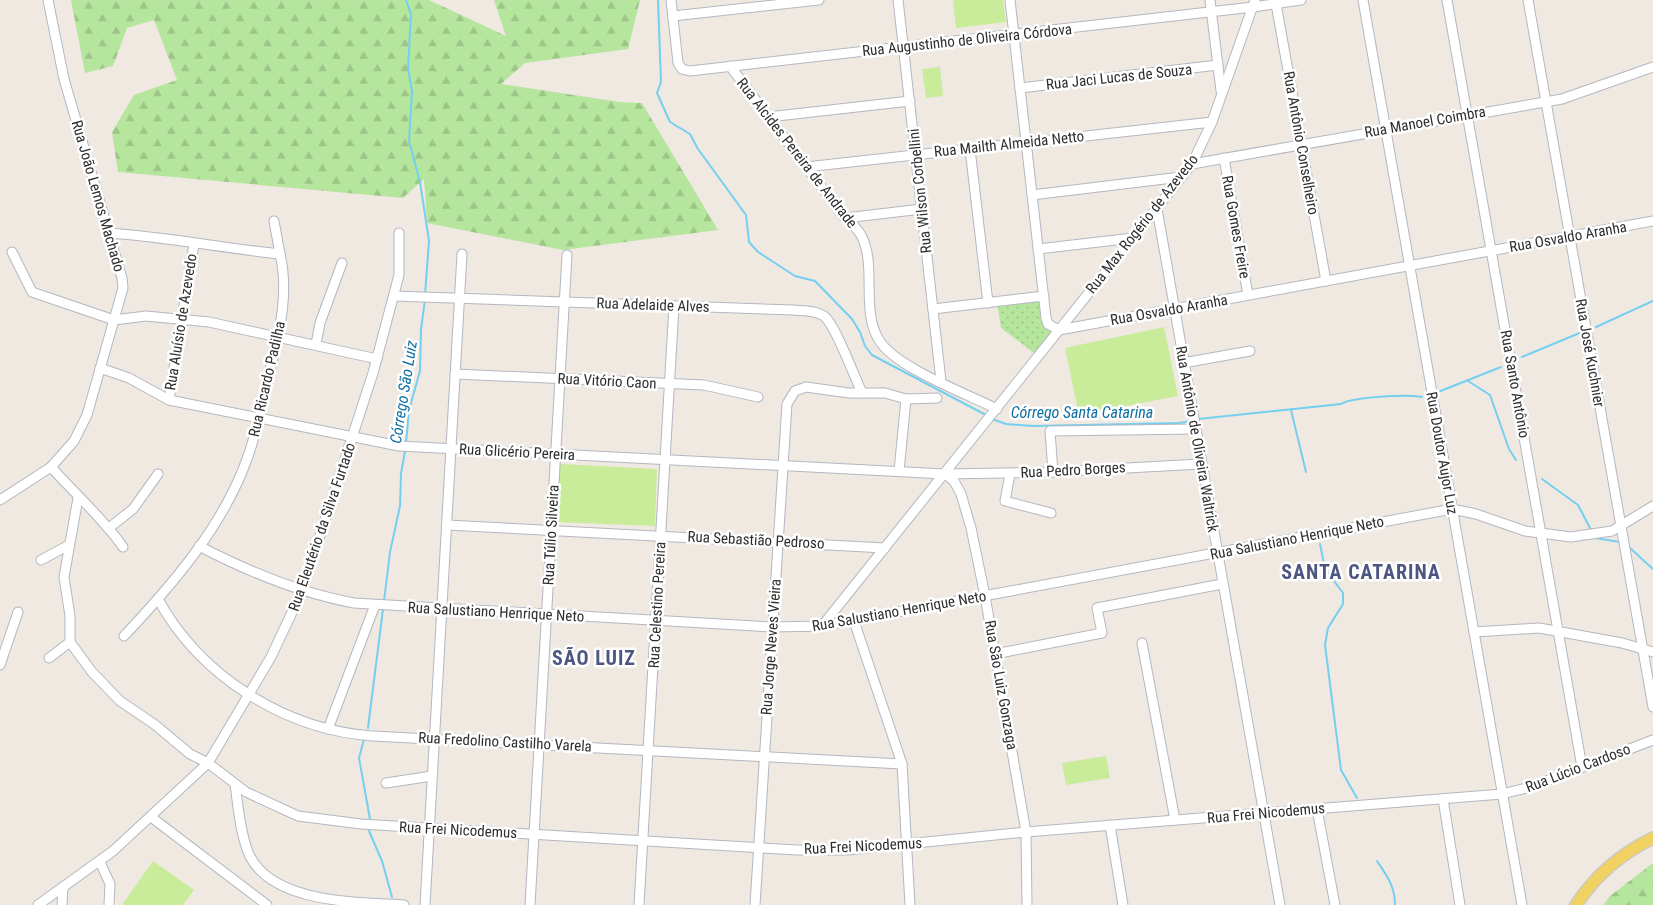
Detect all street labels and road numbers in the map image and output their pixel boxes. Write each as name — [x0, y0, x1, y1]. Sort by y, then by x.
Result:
street label: Rua Augustinho de Oliveira Córdova — [861, 20, 1073, 60]
street label: Rua Jaci Lucas de Souza — [1045, 60, 1193, 94]
street label: Rua Antônio Conselheiro — [1279, 70, 1323, 216]
street label: Rua Alcides Pereira de Andrade — [733, 74, 861, 232]
street label: Rua Manoel Coimbra — [1363, 102, 1487, 142]
street label: Rua João Lemos Machado — [68, 118, 128, 274]
street label: Rua Mailth Almeida Netto — [933, 127, 1085, 161]
street label: Rua Wilson Corbellini — [905, 128, 935, 254]
street label: Rua Max Rogério de Azevedo — [1082, 151, 1202, 297]
street label: Rua Gomes Freire — [1218, 174, 1254, 280]
street label: Rua Osvaldo Aranha — [1508, 218, 1628, 256]
street label: Rua Aluísio de Azevedo — [161, 252, 201, 392]
street label: Rua Osvaldo Aranha — [1109, 291, 1229, 329]
street label: Rua Adelaide Alves — [596, 294, 710, 316]
street label: Rua José Kuchnier — [1572, 297, 1608, 409]
street label: Rua Ricardo Padilha — [245, 319, 289, 439]
street label: Rua Santo Antônio — [1497, 329, 1533, 439]
street label: Rua Antônio de Oliveira Waltrick — [1172, 345, 1222, 534]
street label: Rua Vitório Caon — [557, 369, 657, 393]
street label: Rua Doutor Aujor Luz — [1422, 390, 1462, 516]
street label: Rua Eleutério da Silva Furtado — [285, 440, 359, 614]
street label: Rua Glicério Pereira — [459, 440, 575, 464]
street label: Rua Pedro Borges — [1020, 458, 1126, 482]
street label: Rua Túlio Silveira — [539, 484, 563, 586]
street label: Rua Salustiano Henrique Neto — [1209, 512, 1385, 564]
street label: Rua Sebastião Pedroso — [687, 527, 825, 553]
street label: Rua Celestino Pereira — [645, 541, 669, 669]
street label: Rua Jorge Neves Vieira — [757, 578, 785, 716]
street label: Rua Salustiano Henrique Neto — [810, 587, 988, 635]
street label: Rua Salustiano Henrique Neto — [407, 598, 585, 626]
street label: Rua São Luiz Gonzaga — [981, 619, 1021, 751]
street label: Rua Fredolino Castilho Varela — [418, 728, 592, 756]
street label: Rua Lúcio Cardoso — [1523, 740, 1633, 796]
street label: Rua Frei Nicodemus — [1206, 799, 1326, 827]
street label: Rua Frei Nicodemus — [398, 818, 518, 842]
street label: Rua Frei Nicodemus — [803, 834, 923, 858]

